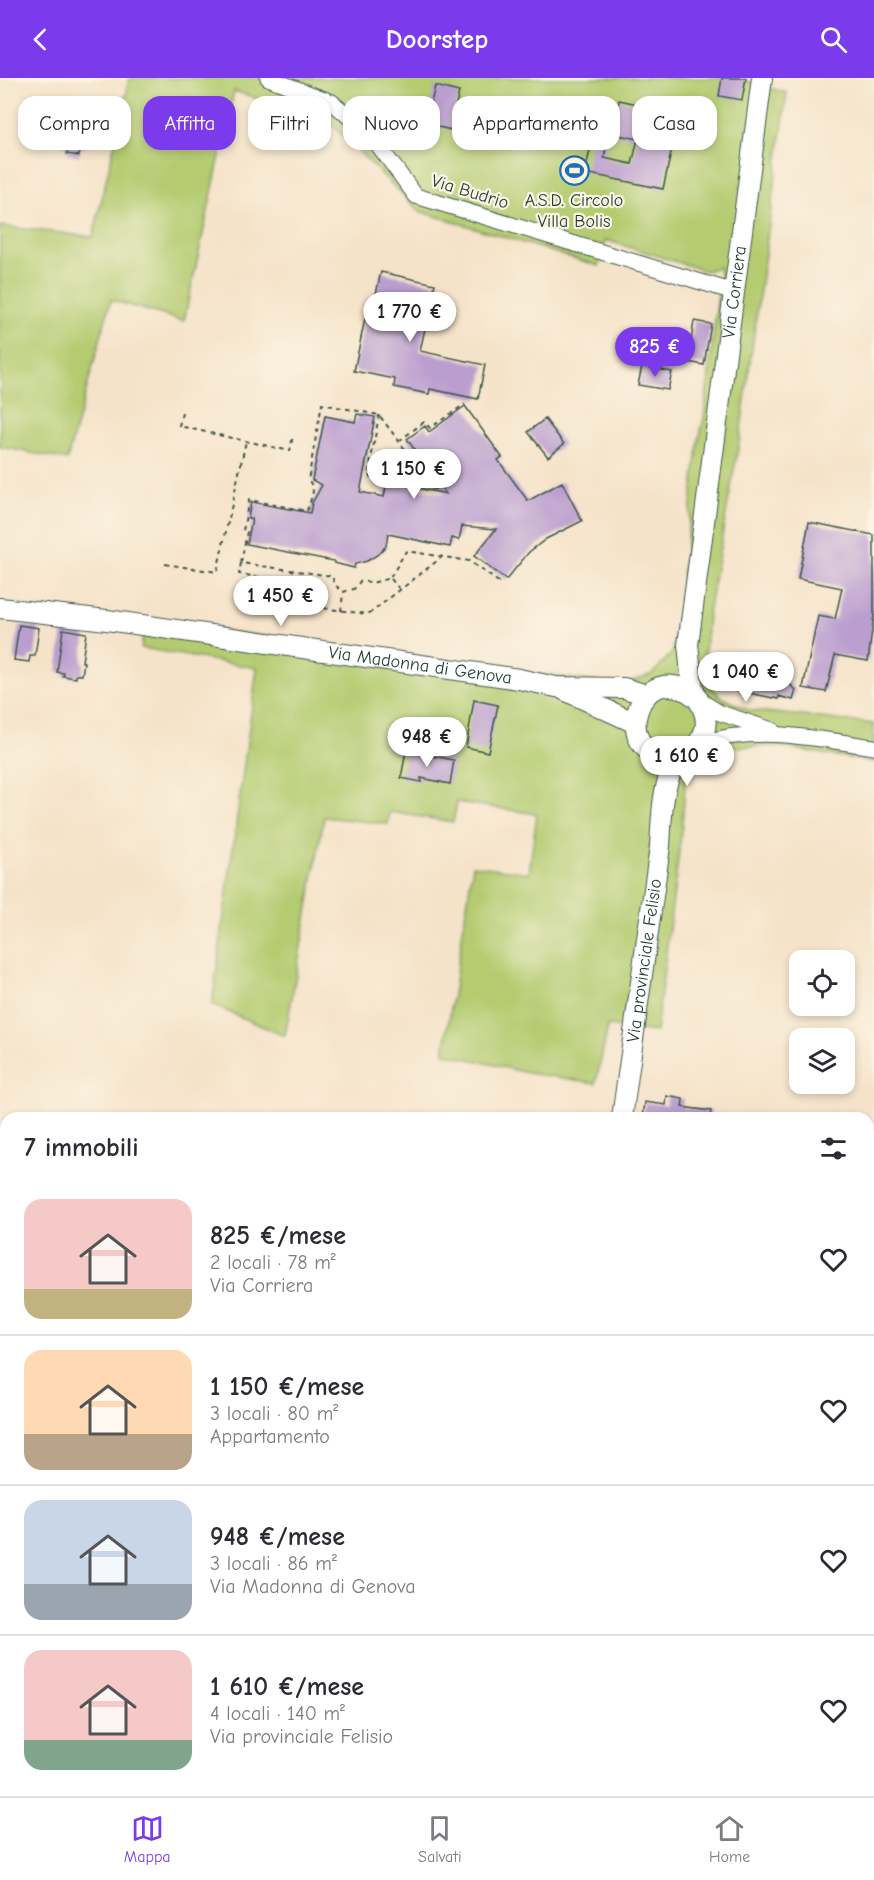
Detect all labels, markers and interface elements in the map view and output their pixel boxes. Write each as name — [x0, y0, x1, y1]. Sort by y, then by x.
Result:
icon: back — [24, 23, 57, 56]
icon: search — [817, 23, 850, 56]
text: Doorstep — [386, 24, 488, 55]
chip: Compra — [18, 96, 131, 150]
chip: Affitta — [143, 96, 236, 150]
chip: Filtri — [248, 96, 331, 150]
chip: Nuovo — [343, 96, 440, 150]
chip: Appartamento — [452, 96, 620, 150]
chip: Casa — [632, 96, 717, 150]
sports icon: A.S.D. Circolo Villa Bolis — [558, 155, 590, 187]
street label: Via Budrio — [429, 170, 511, 214]
place label: A.S.D. Circolo Villa Bolis — [525, 190, 623, 232]
street label: Via Corriera — [718, 244, 751, 340]
pin: 1 770 € — [355, 292, 465, 343]
text: 1 770 € — [377, 300, 443, 323]
pin: 825 € — [613, 327, 697, 378]
text: 825 € — [629, 335, 681, 358]
pin: 1 150 € — [359, 449, 469, 500]
text: 1 150 € — [381, 457, 447, 480]
pin: 1 450 € — [226, 576, 336, 627]
text: 1 450 € — [247, 584, 315, 607]
street label: Via Madonna di Genova — [327, 641, 513, 688]
pin: 1 040 € — [691, 652, 801, 703]
text: 1 040 € — [712, 660, 780, 683]
pin: 948 € — [385, 717, 469, 768]
text: 948 € — [402, 725, 452, 748]
pin: 1 610 € — [632, 736, 742, 787]
text: 1 610 € — [654, 744, 720, 767]
street label: Via provinciale Felisio — [622, 877, 666, 1044]
map controls — [789, 950, 855, 1094]
button: locate — [789, 950, 855, 1016]
button: layers — [789, 1028, 855, 1094]
icon: filters — [817, 1132, 850, 1165]
text: 7 immobili — [24, 1133, 139, 1163]
text: 825 €/mese — [210, 1221, 346, 1251]
icon: home — [72, 1223, 144, 1295]
icon: heart — [817, 1243, 850, 1276]
text: 2 locali · 78 m² — [210, 1251, 336, 1274]
text: Via Corriera — [210, 1274, 313, 1297]
text: 1 150 €/mese — [210, 1372, 364, 1402]
icon: home — [72, 1374, 144, 1446]
icon: heart — [817, 1394, 850, 1427]
text: 3 locali · 80 m² — [210, 1402, 338, 1425]
text: Appartamento — [210, 1425, 330, 1448]
text: 948 €/mese — [210, 1522, 345, 1552]
icon: home — [72, 1524, 144, 1596]
icon: heart — [817, 1544, 850, 1577]
text: 3 locali · 86 m² — [210, 1552, 337, 1575]
text: Via Madonna di Genova — [210, 1575, 416, 1598]
text: 1 610 €/mese — [210, 1672, 364, 1702]
icon: home — [72, 1674, 144, 1746]
icon: heart — [817, 1694, 850, 1727]
text: 4 locali · 140 m² — [210, 1702, 345, 1725]
text: Via provinciale Felisio — [210, 1725, 393, 1748]
tab: Mappa — [124, 1812, 171, 1866]
tab: Salvati — [418, 1812, 462, 1866]
tab: Home — [709, 1812, 750, 1866]

